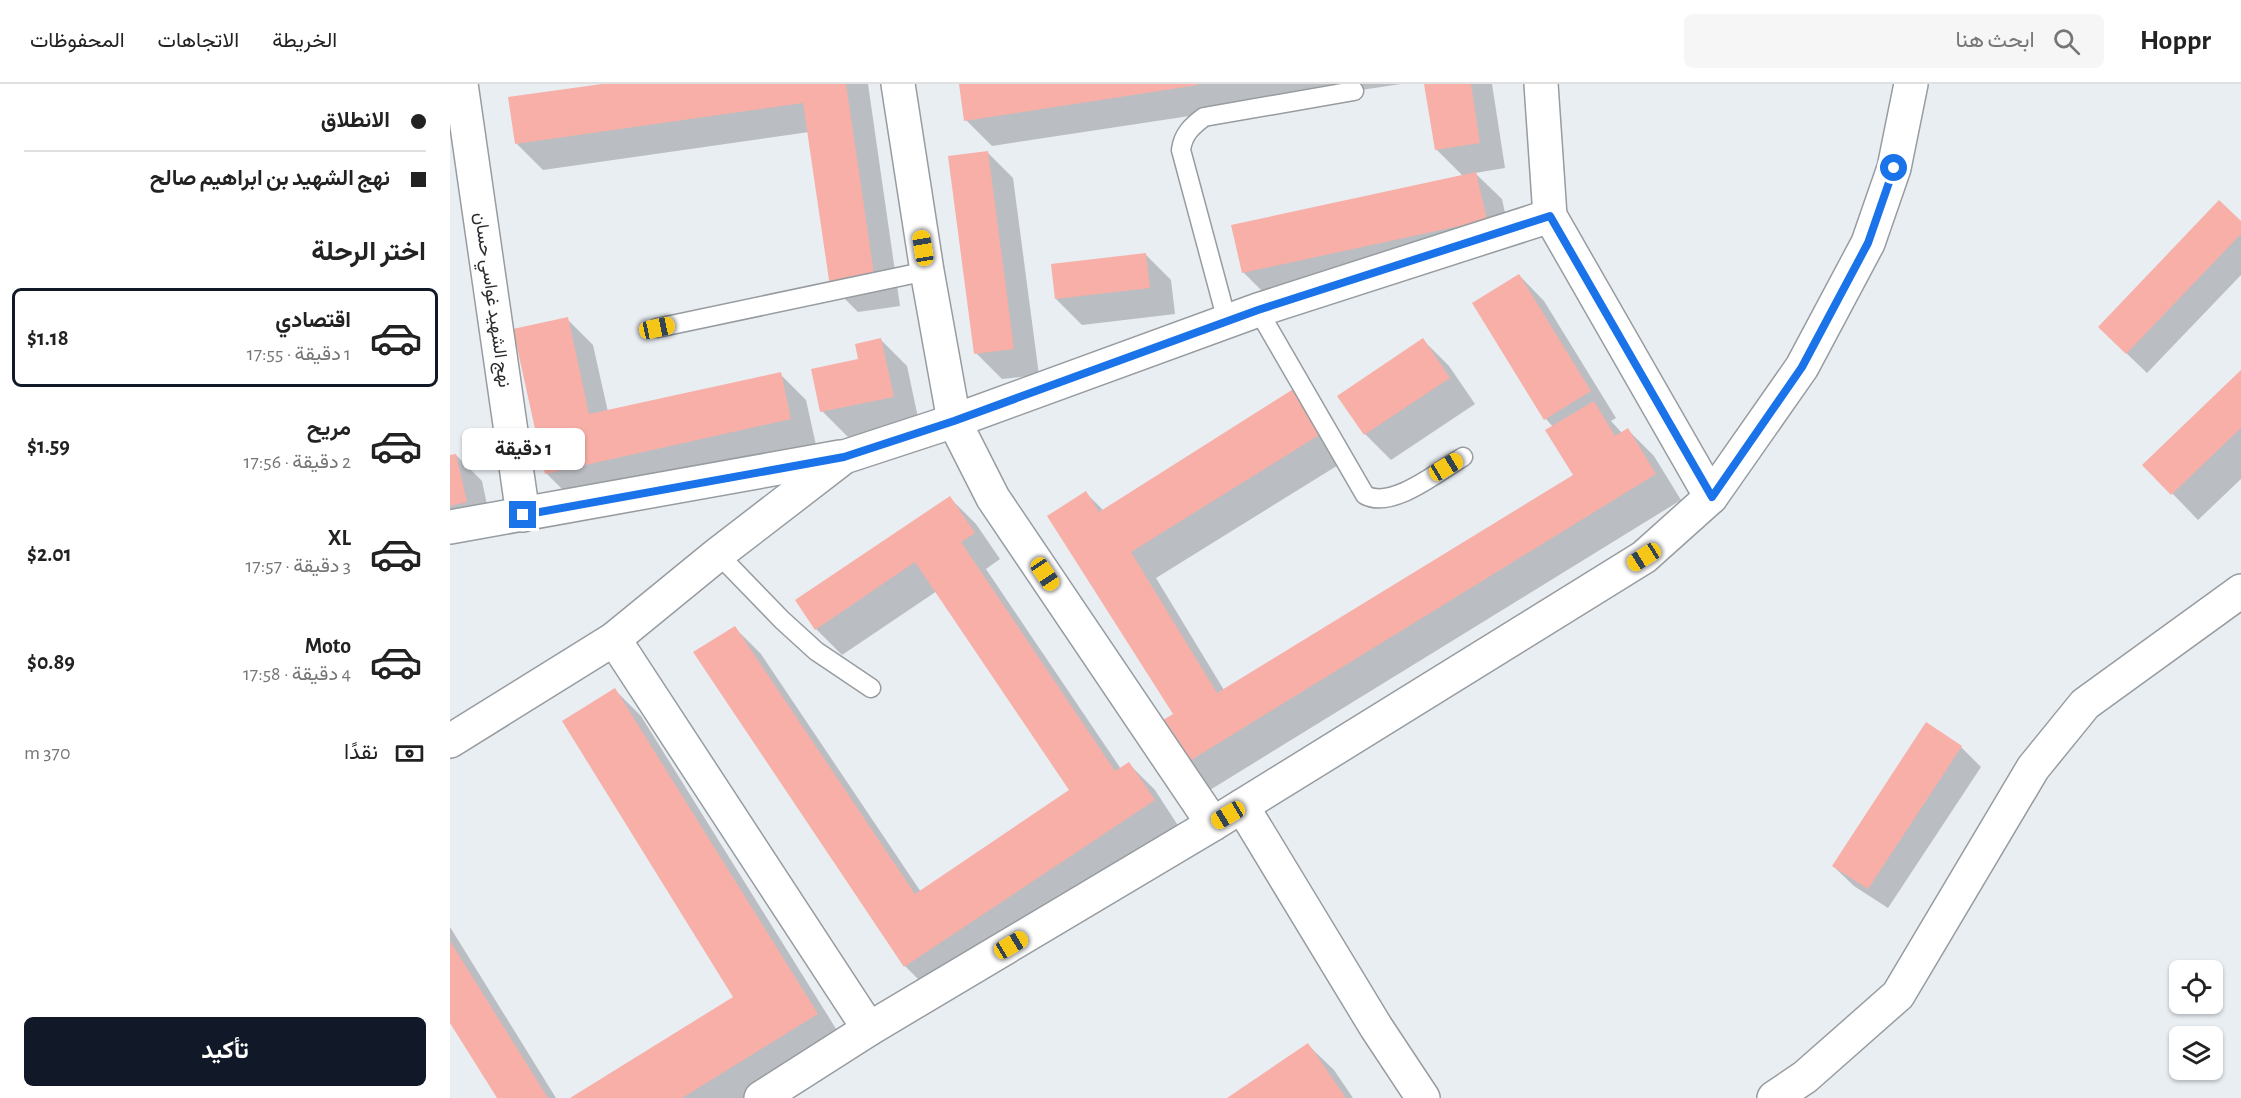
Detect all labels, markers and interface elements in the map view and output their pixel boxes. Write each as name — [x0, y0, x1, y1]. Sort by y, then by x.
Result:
search box — [1684, 14, 2104, 68]
icon: search — [2050, 25, 2083, 58]
text: Hoppr — [2140, 27, 2211, 55]
text: ابحث هنا — [1956, 29, 2035, 51]
text: المحفوظات — [30, 30, 125, 51]
text: الاتجاهات — [158, 30, 239, 51]
text: الخريطة — [272, 30, 337, 51]
text: الانطلاق — [321, 109, 390, 131]
route start — [1880, 154, 1907, 181]
text: نهج الشهيد بن ابراهيم صالح — [150, 167, 390, 189]
street label: نهج الشهيد غواسي حسان — [466, 211, 513, 389]
car — [911, 229, 935, 267]
text: اختر الرحلة — [311, 238, 426, 265]
text: اقتصادي — [275, 309, 351, 331]
icon: car — [369, 311, 423, 365]
car — [638, 315, 676, 341]
text: $1.18 — [27, 327, 69, 349]
text: 1 دقيقة · 17:55 — [247, 344, 351, 364]
text: مريح — [307, 417, 351, 439]
icon: car — [369, 419, 423, 473]
callout: 1 دقيقة — [461, 428, 584, 470]
text: $1.59 — [27, 435, 70, 457]
text: 1 دقيقة — [495, 439, 552, 459]
car — [1426, 450, 1466, 484]
text: 2 دقيقة · 17:56 — [244, 452, 351, 472]
route end — [509, 501, 536, 528]
text: XL — [328, 527, 351, 549]
icon: car — [369, 527, 423, 581]
car — [1624, 540, 1664, 574]
text: $2.01 — [27, 543, 72, 565]
car — [1027, 554, 1063, 594]
text: 3 دقيقة · 17:57 — [245, 556, 351, 576]
text: Moto — [305, 635, 351, 657]
icon: car — [369, 635, 423, 689]
text: $0.89 — [27, 651, 75, 673]
text: 4 دقيقة · 17:58 — [243, 664, 351, 684]
icon: cash — [393, 737, 426, 770]
text: نقدًا — [344, 741, 378, 763]
text: 370 m — [24, 743, 70, 763]
car — [1208, 798, 1248, 832]
car — [991, 928, 1031, 962]
map controls — [2169, 960, 2223, 1080]
button: locate — [2169, 960, 2223, 1014]
button: تأكيد — [24, 1017, 426, 1086]
button: layers — [2169, 1026, 2223, 1080]

